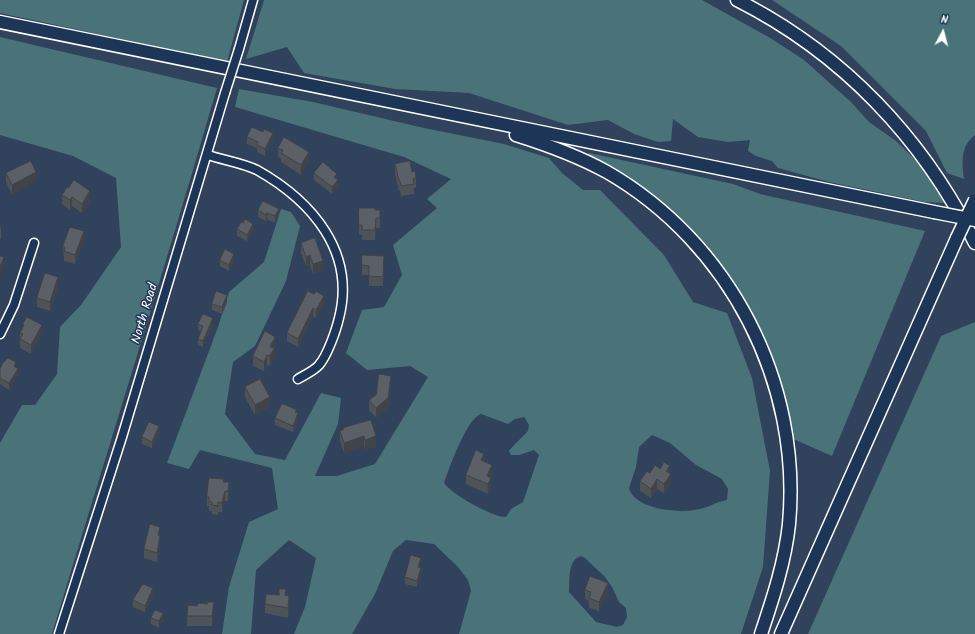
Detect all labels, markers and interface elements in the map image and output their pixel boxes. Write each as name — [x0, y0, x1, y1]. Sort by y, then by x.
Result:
text: N — [940, 11, 949, 29]
north arrow — [923, 12, 963, 52]
street label: North Road — [129, 282, 163, 346]

